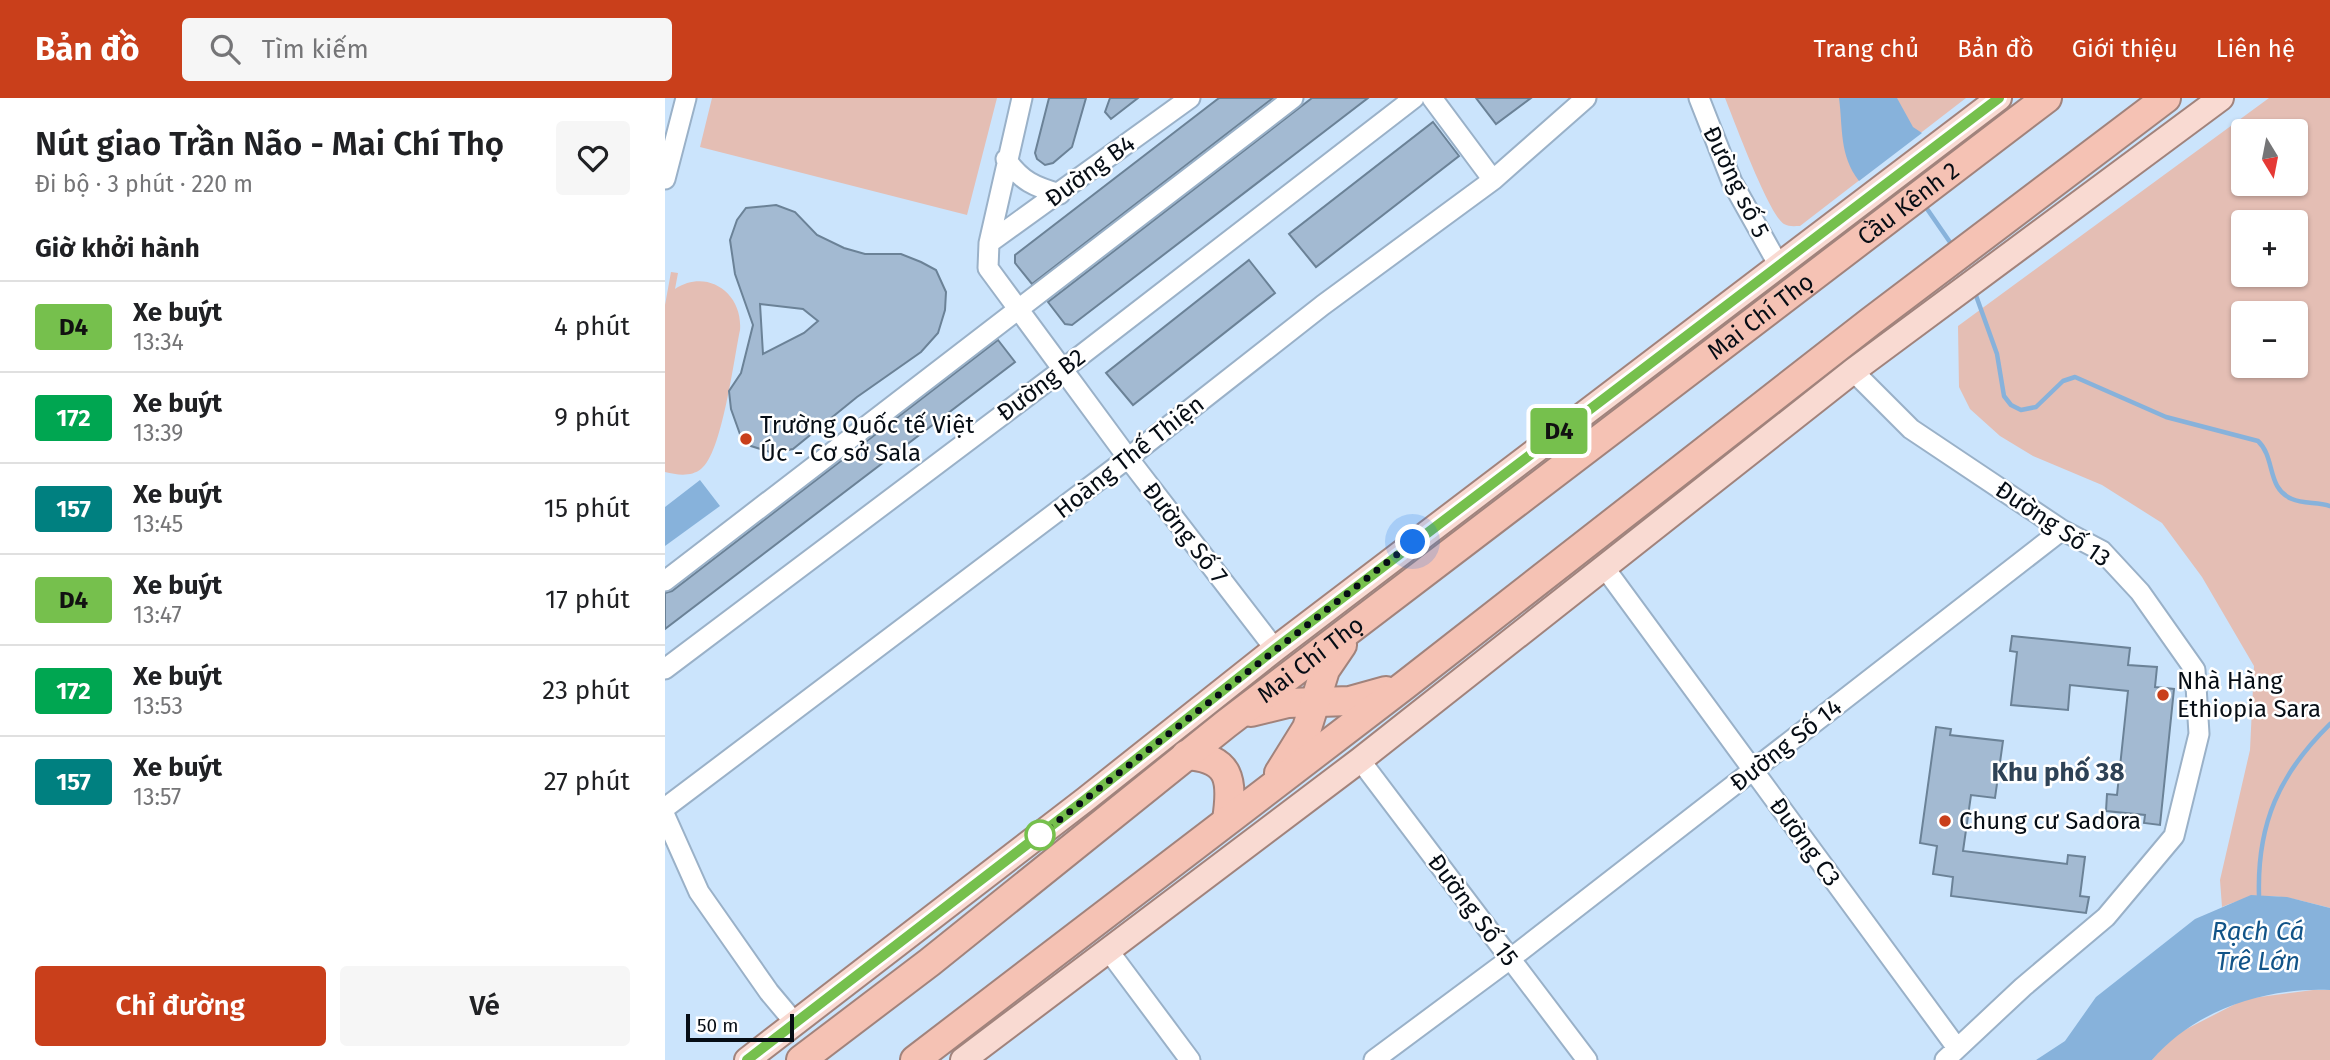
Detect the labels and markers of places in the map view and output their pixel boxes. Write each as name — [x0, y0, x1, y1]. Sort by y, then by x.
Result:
place label: Trường Quốc tế Việt Úc - Cơ sở Sala — [760, 411, 974, 467]
marker: Trường Quốc tế Việt Úc - Cơ sở Sala — [738, 431, 754, 447]
place label: Nhà Hàng Ethiopia Sara — [2177, 667, 2321, 723]
marker: Nhà Hàng Ethiopia Sara — [2155, 687, 2171, 703]
place label: Chung cư Sadora — [1959, 807, 2141, 835]
marker: Chung cư Sadora — [1937, 813, 1953, 829]
unlabelled marker — [1025, 820, 1055, 850]

